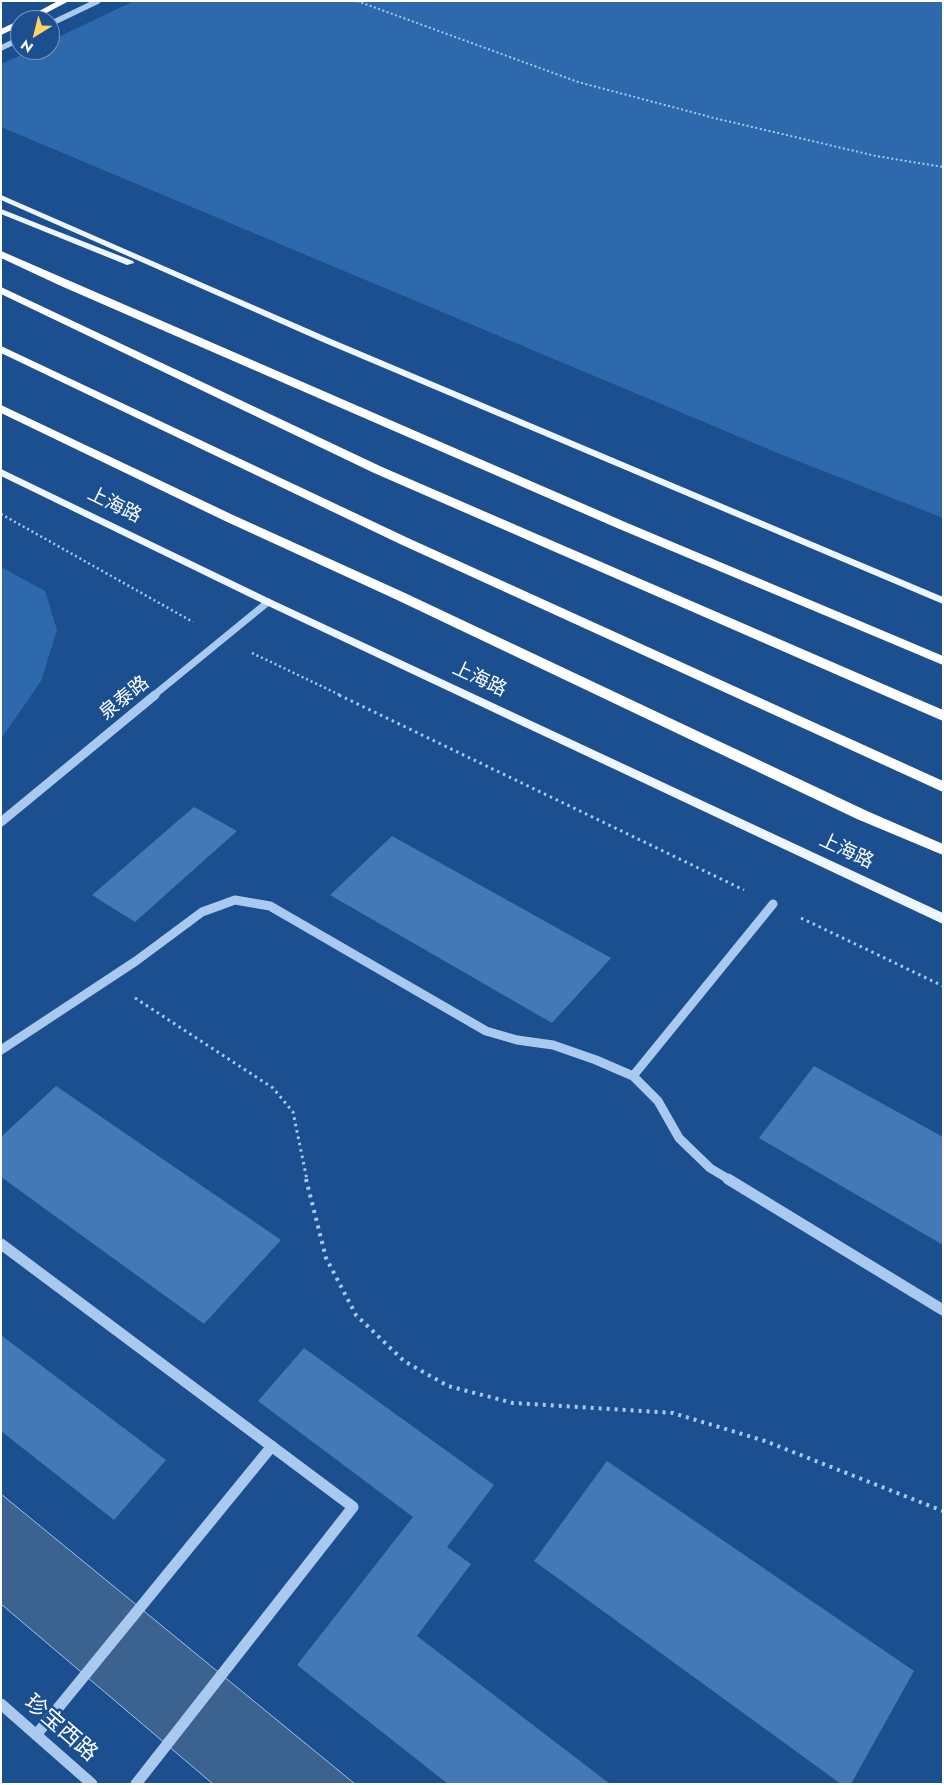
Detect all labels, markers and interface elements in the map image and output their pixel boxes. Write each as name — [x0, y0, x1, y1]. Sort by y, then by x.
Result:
north arrow — [10, 10, 60, 60]
text: N — [16, 35, 37, 58]
street label: 上海路 — [83, 483, 145, 529]
street label: 上海路 — [448, 658, 510, 702]
street label: 泉泰路 — [96, 672, 154, 726]
street label: 上海路 — [815, 830, 877, 874]
street label: 珍宝西路 — [18, 1690, 102, 1768]

